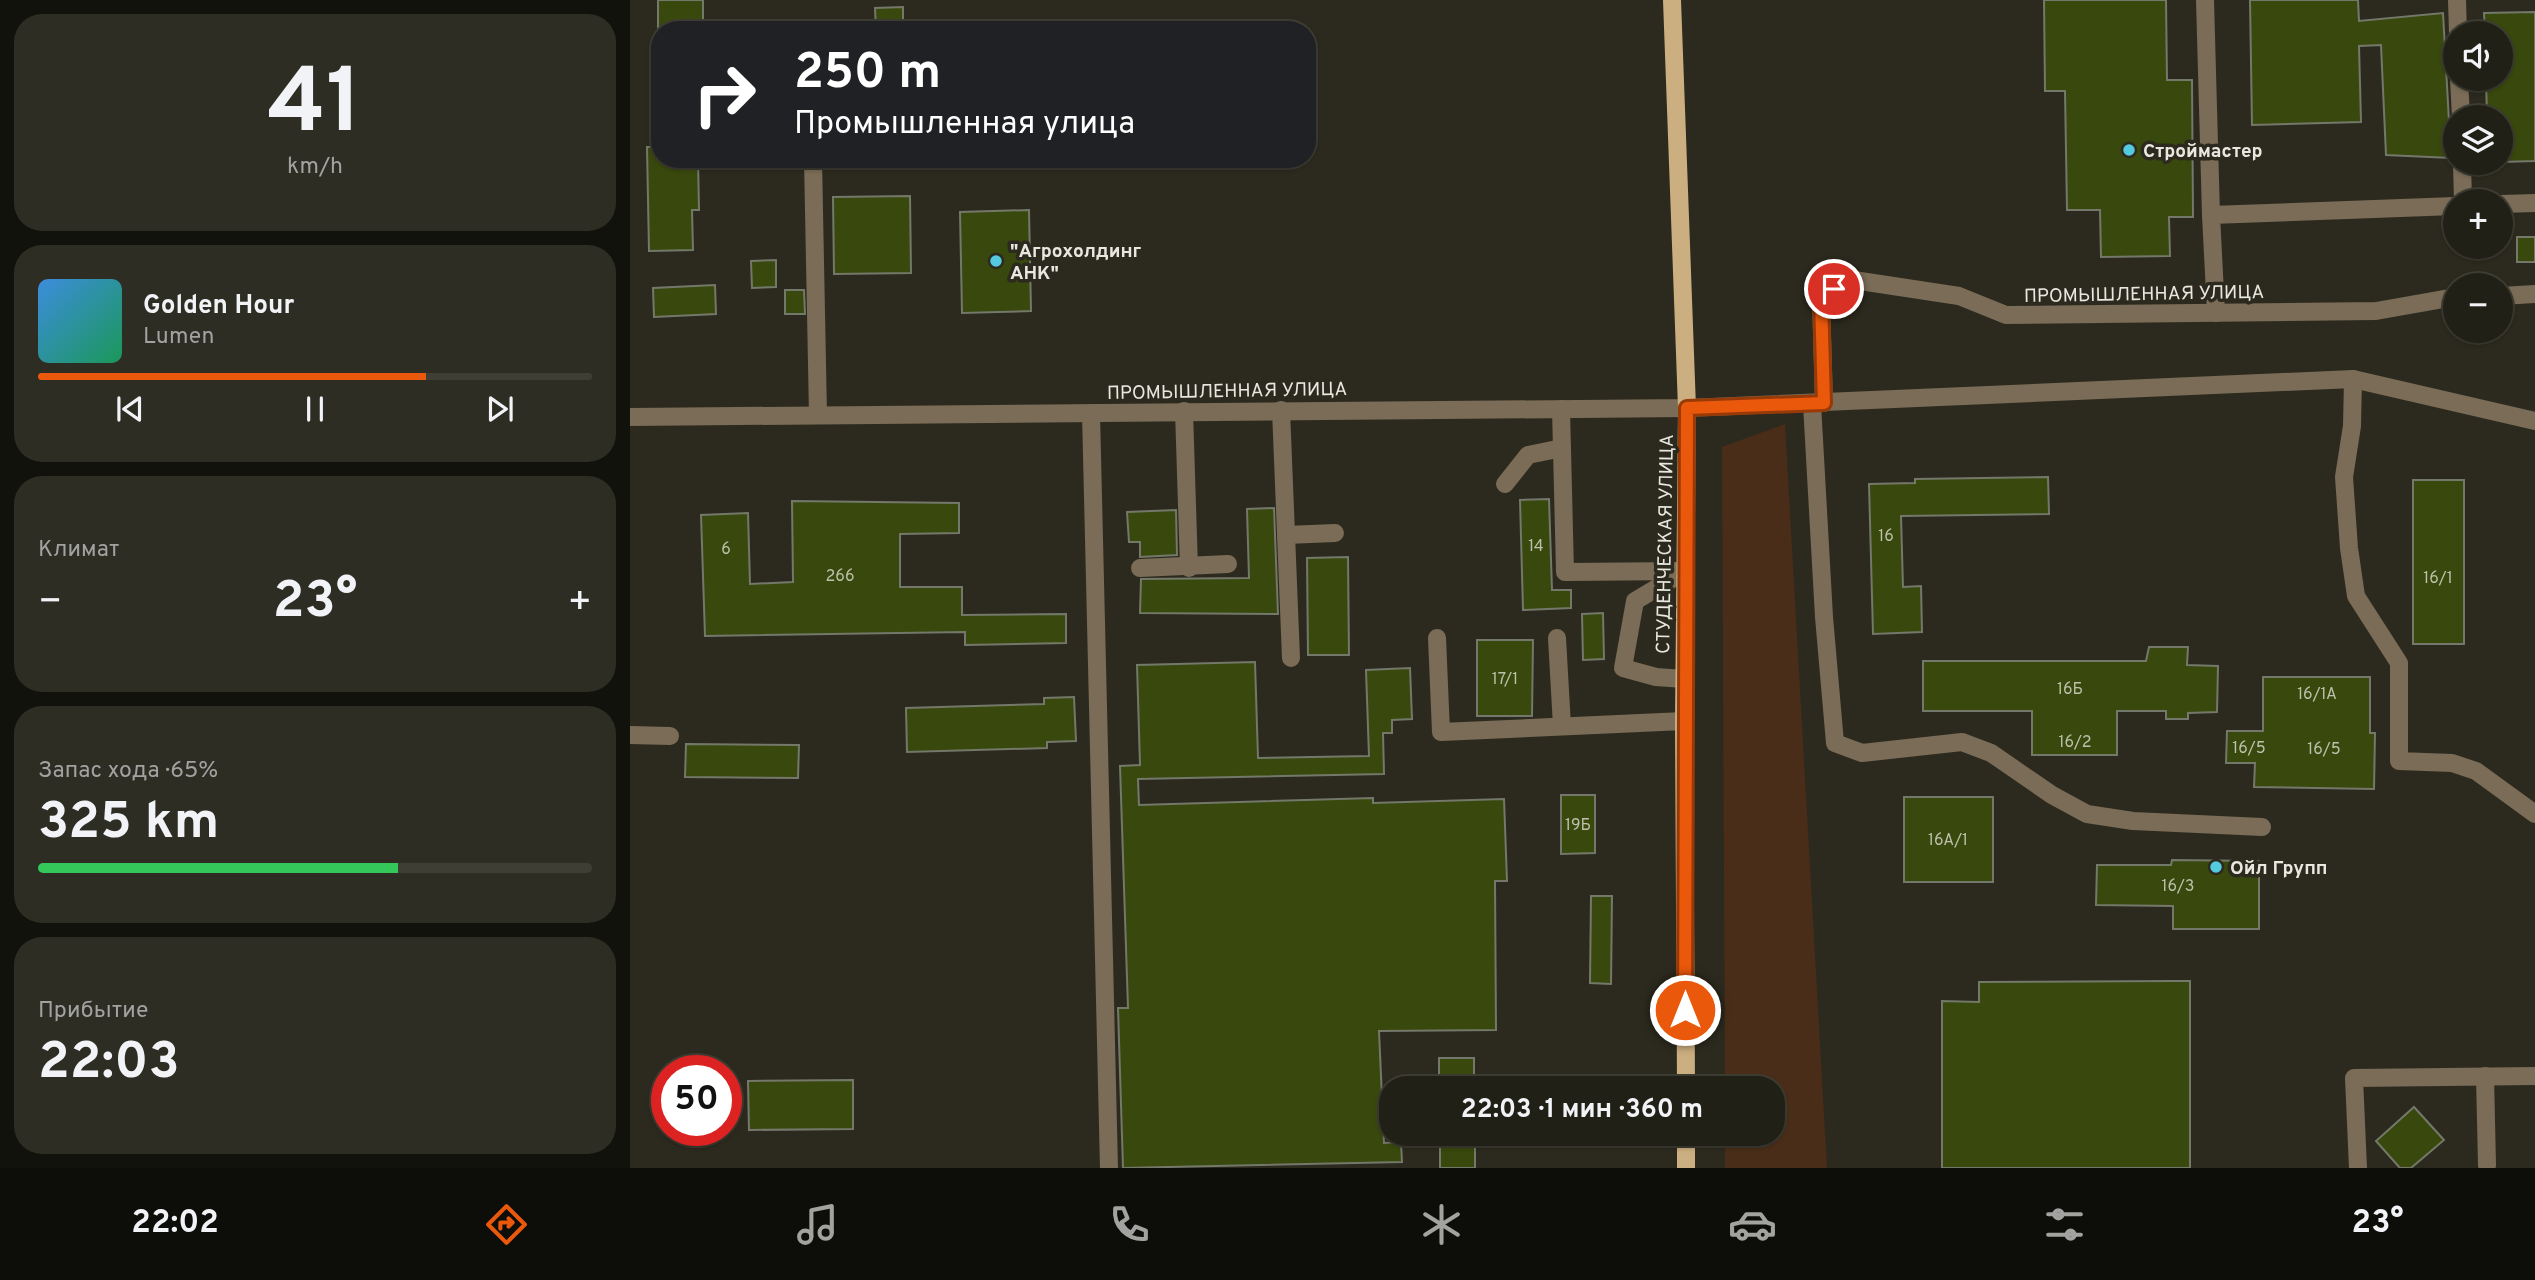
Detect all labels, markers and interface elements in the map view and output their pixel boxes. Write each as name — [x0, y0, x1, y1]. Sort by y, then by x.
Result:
map controls — [2443, 21, 2513, 343]
button: sound — [2443, 21, 2513, 91]
text: 250 m — [794, 44, 941, 106]
icon: right — [679, 49, 770, 140]
text: 41 — [268, 50, 362, 165]
text: Промышленная улица — [794, 105, 1135, 145]
button: layers — [2443, 105, 2513, 175]
place label: Строймастер — [2143, 140, 2263, 164]
marker: Строймастер — [2121, 142, 2137, 158]
text: km/h — [287, 153, 343, 182]
button: + — [2443, 189, 2513, 259]
place label: "Агрохолдинг АНК" — [1010, 240, 1142, 286]
marker: "Агрохолдинг АНК" — [988, 253, 1004, 269]
pin — [1804, 259, 1864, 319]
icon: arrive — [1815, 270, 1853, 308]
button: − — [2443, 273, 2513, 343]
street label: ПРОМЫШЛЕННАЯ УЛИЦА — [2024, 281, 2264, 309]
text: Golden Hour — [143, 290, 294, 323]
text: Lumen — [143, 323, 214, 352]
street label: ПРОМЫШЛЕННАЯ УЛИЦА — [1107, 378, 1347, 406]
icon: previous — [111, 390, 149, 428]
icon: pause — [296, 390, 334, 428]
icon: next — [481, 390, 519, 428]
street label: СТУДЕНЧЕСКАЯ УЛИЦА — [1652, 434, 1680, 654]
house number: 16 — [1878, 527, 1894, 547]
text: Климат — [38, 536, 119, 565]
house number: 14 — [1528, 537, 1544, 557]
house number: 6 — [721, 540, 731, 560]
house number: 266 — [826, 567, 854, 587]
house number: 16/1 — [2423, 569, 2453, 589]
text: 23° — [273, 570, 357, 636]
text: − — [38, 579, 63, 628]
text: + — [567, 579, 592, 628]
house number: 17/1 — [1492, 670, 1518, 690]
house number: 16Б — [2057, 680, 2083, 700]
house number: 16/1А — [2297, 685, 2337, 705]
house number: 16/2 — [2058, 733, 2092, 753]
house number: 16/5 — [2232, 739, 2266, 759]
house number: 16/5 — [2307, 740, 2341, 760]
text: Запас хода · 65% — [38, 757, 218, 786]
text: 325 km — [38, 791, 219, 857]
house number: 19Б — [1565, 816, 1591, 836]
house number: 16А/1 — [1928, 831, 1968, 851]
place label: Ойл Групп — [2230, 857, 2328, 881]
marker: Ойл Групп — [2208, 859, 2224, 875]
house number: 16/3 — [2162, 877, 2195, 897]
position arrow — [1648, 973, 1722, 1047]
text: Прибытие — [38, 997, 148, 1026]
text: 22:03 — [38, 1031, 180, 1097]
speed limit sign: 50 — [651, 1055, 742, 1146]
text: 22:03 · 1 мин · 360 m — [1461, 1094, 1703, 1127]
icon: directions — [482, 1200, 531, 1249]
icon: music — [793, 1200, 842, 1249]
icon: phone — [1105, 1200, 1154, 1249]
icon: climate — [1417, 1200, 1466, 1249]
icon: car — [1728, 1200, 1777, 1249]
icon: filters — [2040, 1200, 2089, 1249]
text: 22:02 — [131, 1204, 219, 1244]
text: 23° — [2352, 1204, 2404, 1244]

